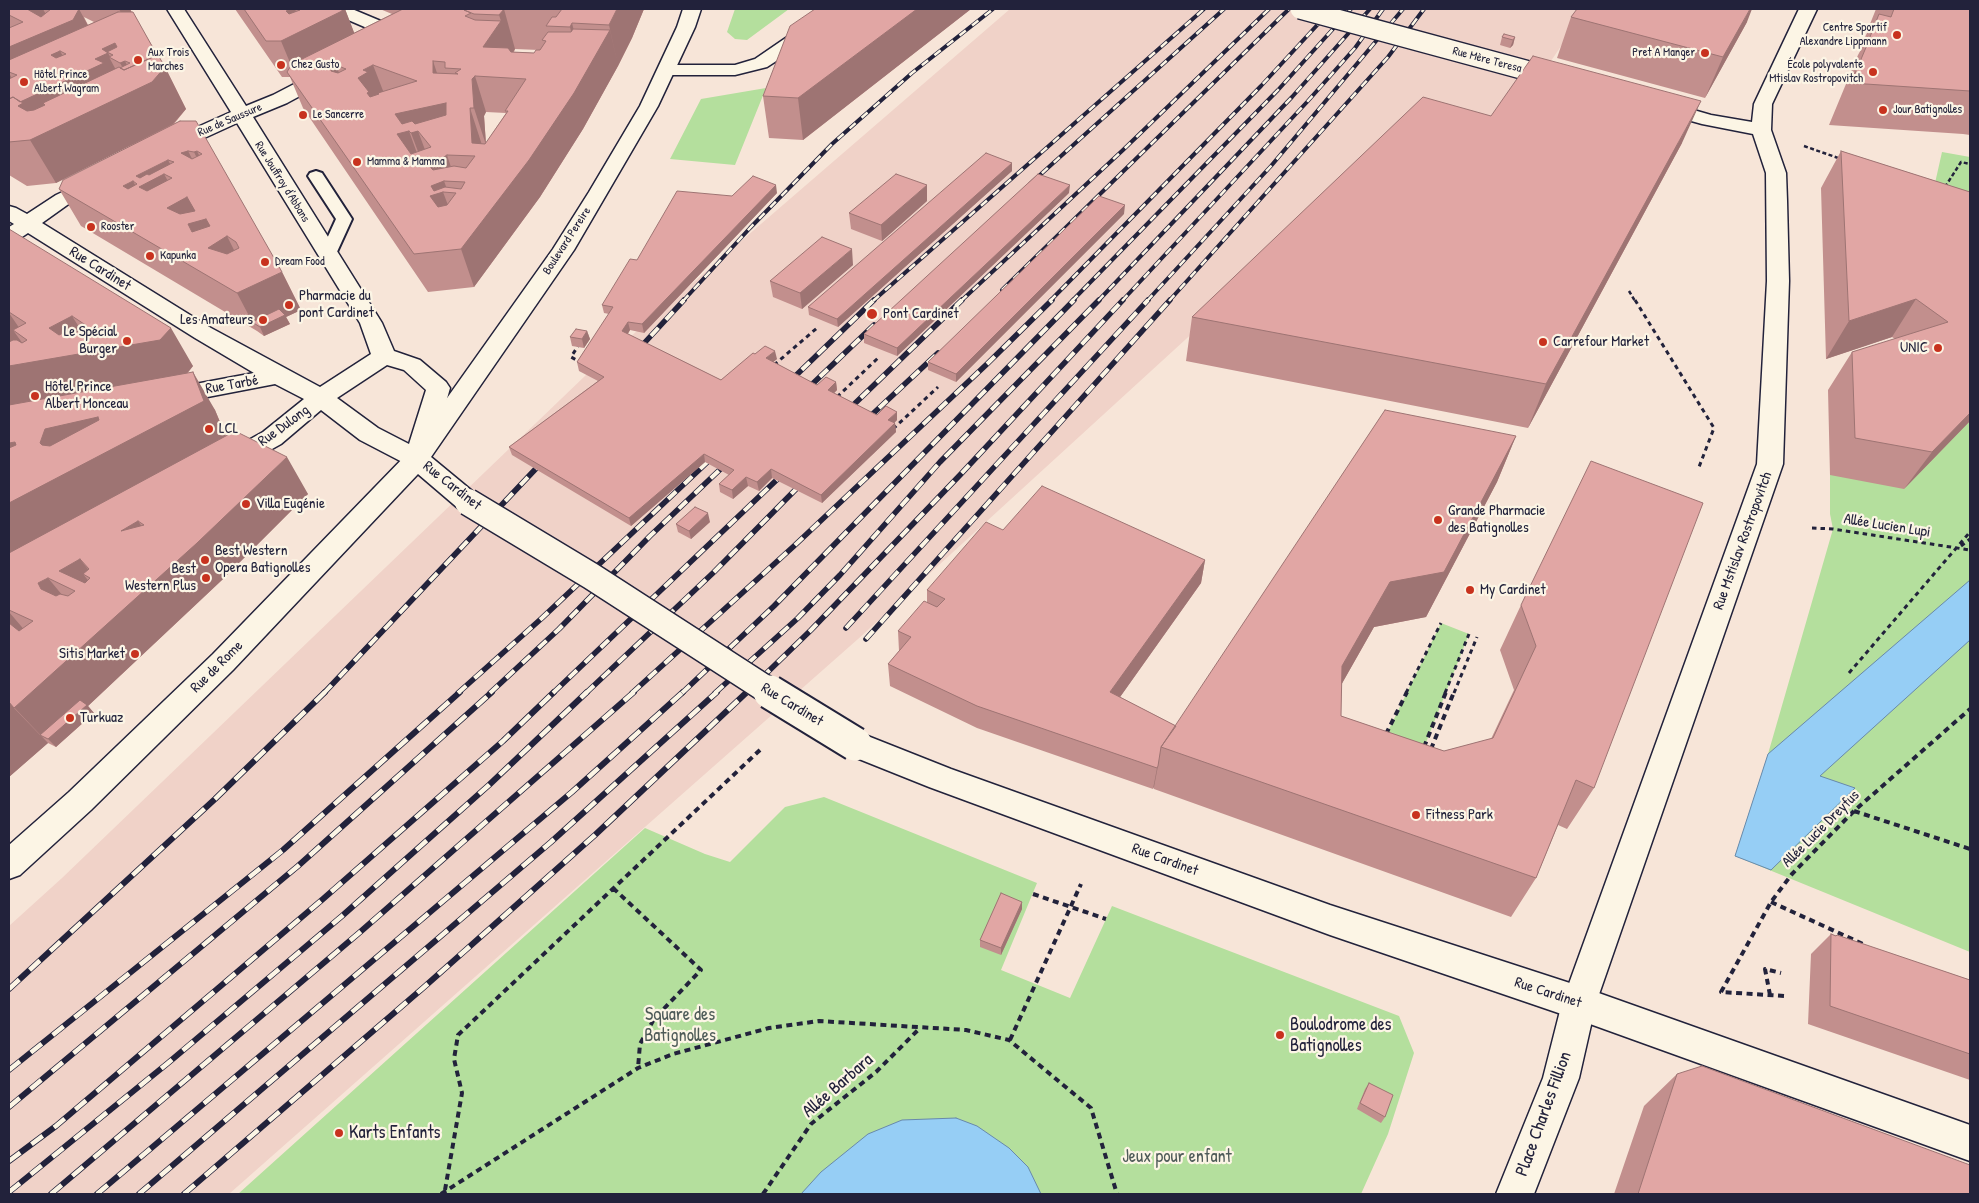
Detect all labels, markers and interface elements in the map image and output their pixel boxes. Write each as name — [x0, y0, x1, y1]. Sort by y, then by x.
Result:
place label: Centre Sportif Alexandre Lippmann — [1800, 21, 1887, 49]
marker: Centre Sportif Alexandre Lippmann — [1891, 29, 1903, 41]
street label: Rue Mère Teresa — [1451, 44, 1523, 76]
place label: Aux Trois Marches — [148, 46, 189, 74]
place label: Pret A Manger — [1632, 46, 1695, 60]
marker: Pret A Manger — [1699, 47, 1711, 59]
marker: Aux Trois Marches — [132, 54, 144, 66]
place label: Chez Gusto — [291, 58, 339, 72]
place label: École polyvalente Mtislav Rostropovitch — [1769, 58, 1863, 86]
marker: Chez Gusto — [275, 59, 287, 71]
marker: École polyvalente Mtislav Rostropovitch — [1867, 66, 1879, 78]
place label: Hôtel Prince Albert Wagram — [34, 68, 99, 96]
marker: Hôtel Prince Albert Wagram — [18, 76, 30, 88]
street label: Rue de Saussure — [196, 100, 264, 140]
place label: Jour Batignolles — [1893, 103, 1962, 117]
marker: Jour Batignolles — [1877, 104, 1889, 116]
place label: Le Sancerre — [313, 108, 364, 122]
marker: Le Sancerre — [297, 109, 309, 121]
street label: Rue Jouffroy d'Abbans — [251, 139, 313, 225]
place label: Mamma & Mamma — [367, 155, 445, 169]
marker: Mamma & Mamma — [351, 156, 363, 168]
street label: Boulevard Pereire — [540, 205, 594, 277]
place label: Rooster — [101, 220, 134, 234]
marker: Rooster — [85, 221, 97, 233]
street label: Rue Cardinet — [66, 243, 134, 295]
place label: Kapunka — [160, 249, 196, 263]
marker: Kapunka — [144, 250, 156, 262]
place label: Dream Food — [275, 255, 325, 269]
marker: Dream Food — [259, 256, 271, 268]
place label: Pharmacie du pont Cardinet — [299, 287, 374, 322]
marker: Pharmacie du pont Cardinet — [283, 299, 295, 311]
place label: Pont Cardinet — [883, 305, 959, 323]
marker: Pont Cardinet — [865, 307, 879, 321]
place label: Les Amateurs — [180, 311, 253, 329]
marker: Les Amateurs — [257, 314, 269, 326]
place label: Le Spécial Burger — [64, 323, 117, 358]
place label: Carrefour Market — [1553, 333, 1649, 351]
marker: Le Spécial Burger — [121, 335, 133, 347]
marker: Carrefour Market — [1537, 336, 1549, 348]
place label: UNIC — [1900, 339, 1928, 357]
marker: UNIC — [1932, 342, 1944, 354]
street label: Rue Tarbé — [204, 372, 260, 398]
place label: Hôtel Prince Albert Monceau — [45, 378, 128, 413]
marker: Hôtel Prince Albert Monceau — [29, 390, 41, 402]
street label: Rue Dulong — [255, 401, 313, 451]
place label: LCL — [219, 420, 238, 438]
marker: LCL — [203, 423, 215, 435]
street label: Rue Cardinet — [419, 458, 485, 514]
street label: Rue Mstislav Rostropovitch — [1710, 470, 1776, 612]
place label: Villa Eugénie — [256, 495, 325, 513]
marker: Villa Eugénie — [240, 498, 252, 510]
place label: Grande Pharmacie des Batignolles — [1448, 502, 1545, 537]
street label: Allée Lucien Lupi — [1842, 510, 1932, 542]
marker: Grande Pharmacie des Batignolles — [1432, 514, 1444, 526]
place label: Best Western Opera Batignolles — [215, 542, 311, 577]
marker: Best Western Opera Batignolles — [199, 554, 211, 566]
place label: Best Western Plus — [125, 560, 196, 595]
marker: Best Western Plus — [200, 572, 212, 584]
place label: My Cardinet — [1480, 581, 1546, 599]
marker: My Cardinet — [1464, 584, 1476, 596]
street label: Rue de Rome — [187, 637, 247, 697]
place label: Sitis Market — [59, 645, 125, 663]
marker: Sitis Market — [129, 648, 141, 660]
street label: Rue Cardinet — [758, 679, 826, 731]
place label: Turkuaz — [80, 709, 123, 727]
marker: Turkuaz — [64, 712, 76, 724]
street label: Allée Lucie Dreyfus — [1779, 787, 1863, 871]
place label: Fitness Park — [1426, 806, 1493, 824]
marker: Fitness Park — [1410, 809, 1422, 821]
street label: Rue Cardinet — [1129, 840, 1201, 880]
street label: Rue Cardinet — [1512, 974, 1584, 1012]
park label: Square des Batignolles — [644, 1004, 716, 1046]
place label: Boulodrome des Batignolles — [1290, 1014, 1391, 1056]
marker: Boulodrome des Batignolles — [1274, 1029, 1286, 1041]
street label: Allée Barbara — [798, 1049, 878, 1123]
street label: Place Charles Fillion — [1511, 1049, 1577, 1179]
place label: Karts Enfants — [349, 1122, 441, 1144]
marker: Karts Enfants — [333, 1127, 345, 1139]
park label: Jeux pour enfant — [1122, 1146, 1232, 1168]

